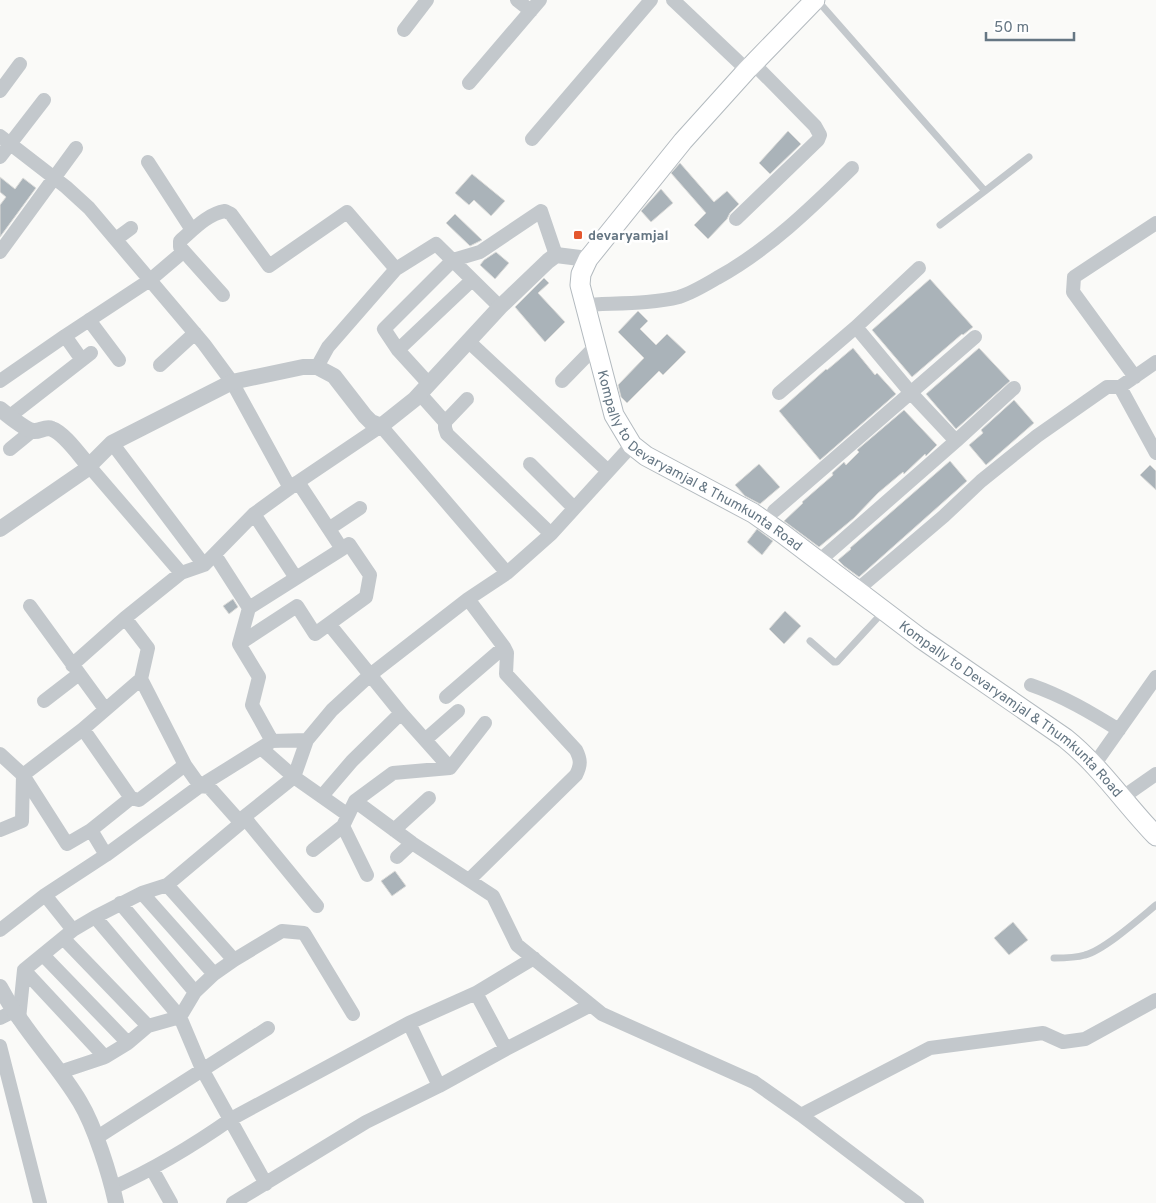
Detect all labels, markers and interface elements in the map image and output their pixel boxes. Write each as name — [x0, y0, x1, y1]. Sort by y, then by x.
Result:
scale bar — [986, 10, 1074, 42]
text: 50 m — [994, 19, 1029, 38]
place label: devaryamjal — [588, 228, 669, 245]
marker: devaryamjal — [572, 229, 584, 241]
street label: Kompally to Devaryamjal & Thumkunta Road — [593, 368, 805, 556]
street label: Kompally to Devaryamjal & Thumkunta Road — [895, 618, 1125, 801]

